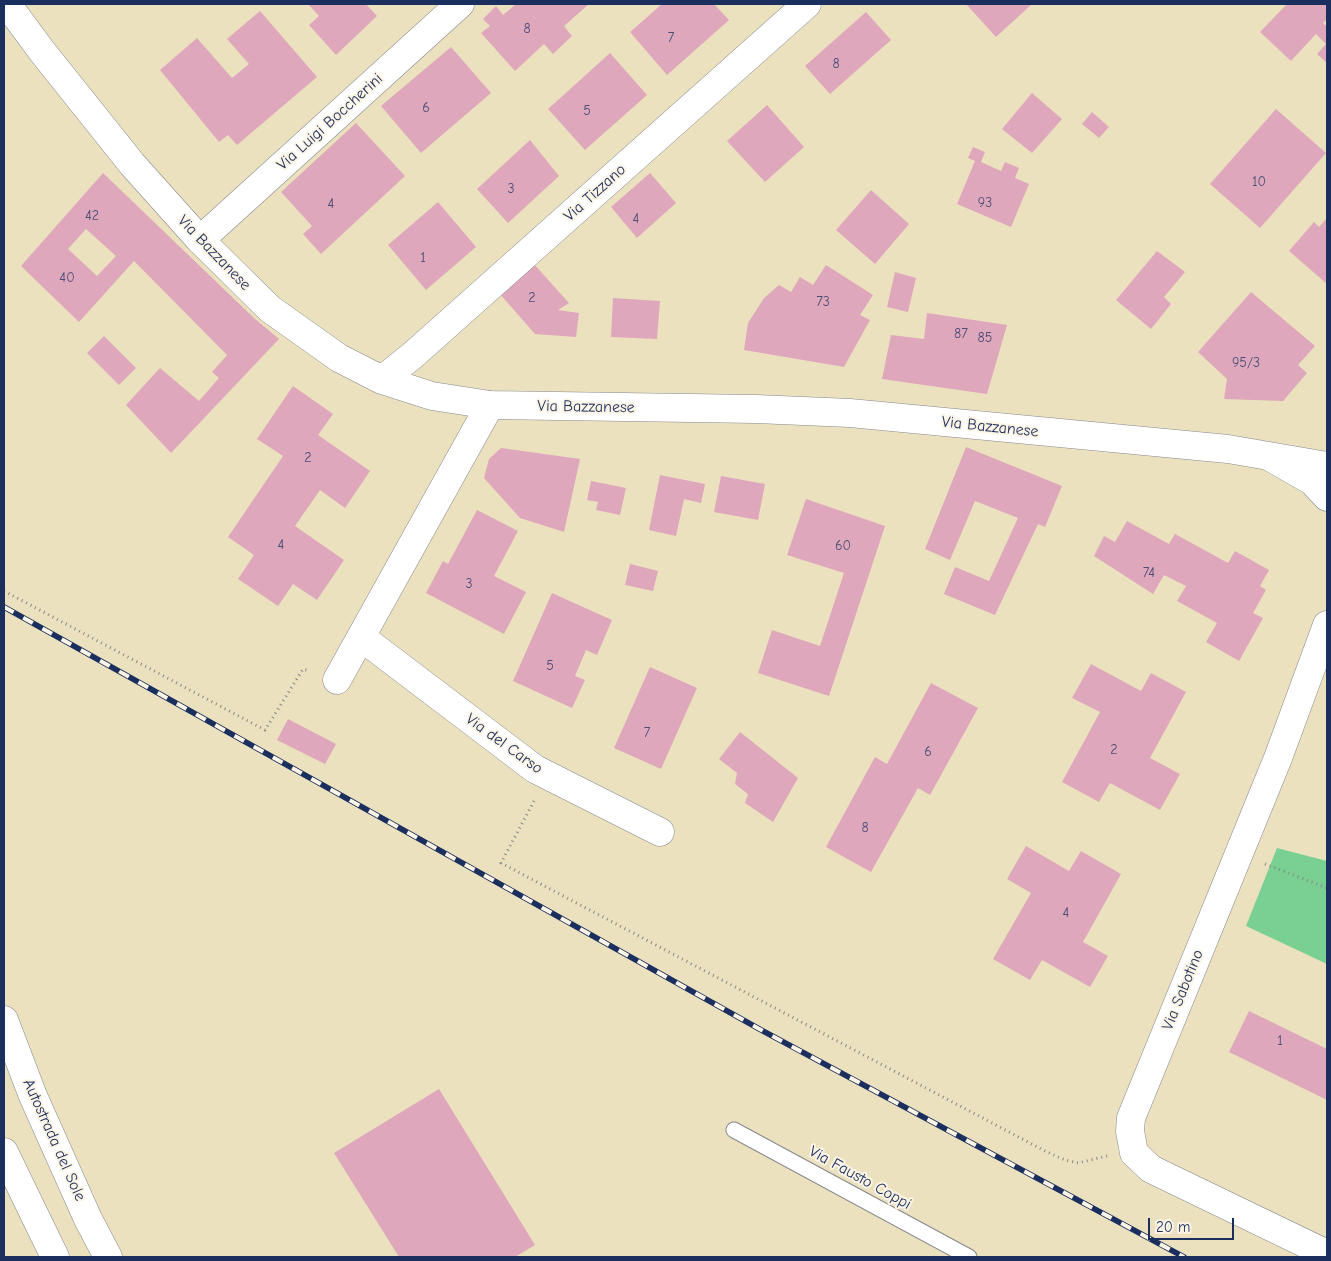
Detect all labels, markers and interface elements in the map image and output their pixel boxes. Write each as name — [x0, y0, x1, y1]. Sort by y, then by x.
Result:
house number: 8 — [523, 21, 531, 37]
house number: 7 — [668, 30, 674, 46]
house number: 8 — [832, 56, 840, 72]
street label: Via Luigi Boccherini — [273, 69, 387, 175]
house number: 6 — [422, 100, 430, 116]
house number: 5 — [583, 103, 591, 119]
street label: Via Tizzano — [560, 160, 630, 226]
house number: 10 — [1252, 174, 1266, 190]
house number: 3 — [507, 181, 515, 197]
house number: 93 — [978, 195, 992, 211]
house number: 4 — [328, 196, 334, 212]
house number: 42 — [85, 208, 99, 224]
street label: Via Bazzanese — [173, 211, 255, 295]
house number: 4 — [633, 211, 639, 227]
house number: 1 — [420, 250, 426, 266]
house number: 40 — [59, 270, 75, 286]
house number: 2 — [528, 290, 536, 306]
house number: 73 — [816, 294, 830, 310]
house number: 87 — [954, 326, 968, 342]
house number: 85 — [978, 330, 992, 346]
house number: 95/3 — [1232, 355, 1260, 371]
street label: Via Bazzanese — [537, 397, 635, 417]
street label: Via Bazzanese — [941, 412, 1039, 442]
house number: 2 — [304, 450, 312, 466]
house number: 4 — [278, 537, 284, 553]
house number: 60 — [835, 538, 851, 554]
house number: 74 — [1143, 565, 1155, 581]
house number: 3 — [465, 576, 473, 592]
house number: 5 — [546, 658, 554, 674]
street label: Via del Carso — [462, 710, 546, 778]
house number: 7 — [644, 725, 650, 741]
house number: 2 — [1110, 742, 1118, 758]
house number: 6 — [924, 744, 932, 760]
house number: 8 — [861, 820, 869, 836]
house number: 4 — [1063, 905, 1069, 921]
street label: Via Sabotino — [1158, 947, 1208, 1033]
house number: 1 — [1277, 1033, 1283, 1049]
street label: Autostrada del Sole — [18, 1076, 90, 1204]
street label: Via Fausto Coppi — [805, 1142, 915, 1214]
scale bar — [1151, 1208, 1237, 1240]
text: 20 m — [1156, 1218, 1190, 1236]

